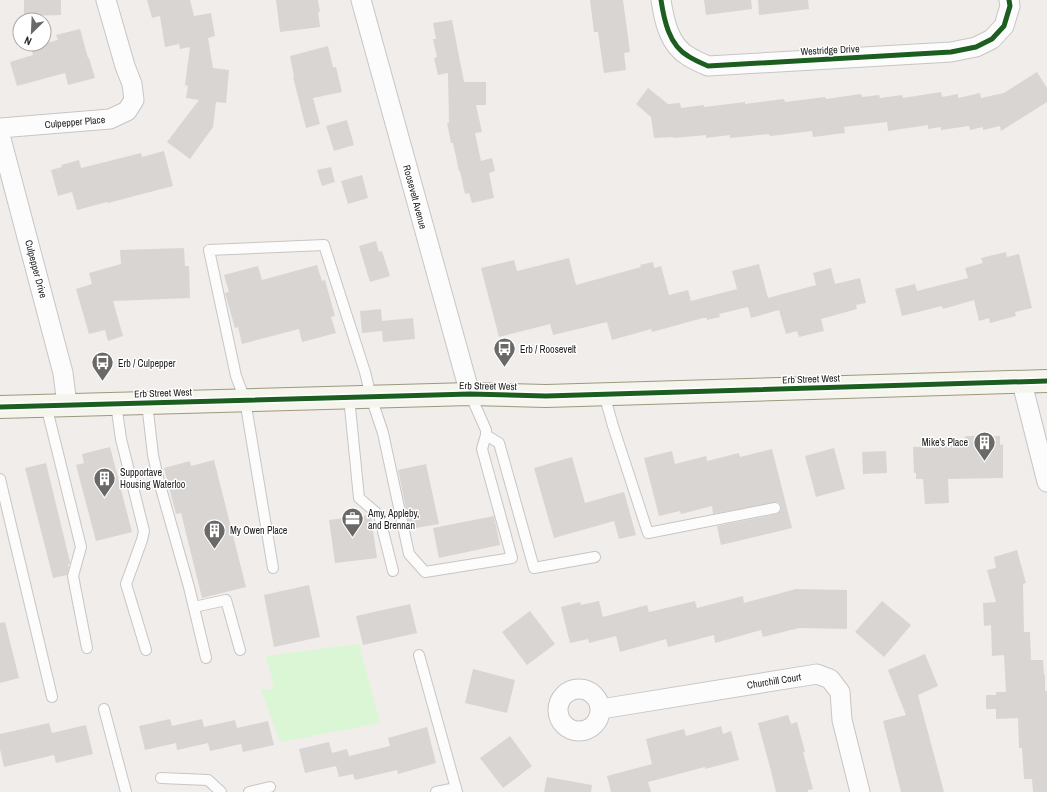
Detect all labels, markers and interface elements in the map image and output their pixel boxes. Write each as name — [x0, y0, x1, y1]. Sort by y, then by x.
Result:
north arrow — [12, 12, 52, 52]
text: N — [22, 33, 34, 49]
street label: Westridge Drive — [800, 42, 860, 58]
street label: Culpepper Place — [44, 113, 106, 131]
street label: Roosevelt Avenue — [400, 163, 430, 231]
street label: Culpepper Drive — [22, 238, 50, 300]
bus stop icon: Erb / Roosevelt — [491, 336, 517, 369]
place label: Erb / Roosevelt — [520, 343, 577, 356]
bus stop icon: Erb / Culpepper — [89, 350, 115, 383]
place label: Erb / Culpepper — [118, 357, 176, 370]
street label: Erb Street West — [782, 371, 841, 387]
street label: Erb Street West — [459, 379, 518, 393]
street label: Erb Street West — [134, 385, 193, 401]
building icon: Mike's Place — [971, 429, 997, 462]
place label: Mike's Place — [922, 436, 968, 449]
building icon: Supportave Housing Waterloo — [91, 465, 117, 498]
place label: Supportave Housing Waterloo — [120, 466, 186, 491]
office icon: Amy, Appleby, and Brennan — [340, 506, 366, 539]
place label: Amy, Appleby, and Brennan — [367, 507, 419, 532]
building icon: My Owen Place — [201, 517, 227, 550]
place label: My Owen Place — [230, 524, 288, 537]
street label: Churchill Court — [746, 670, 803, 692]

